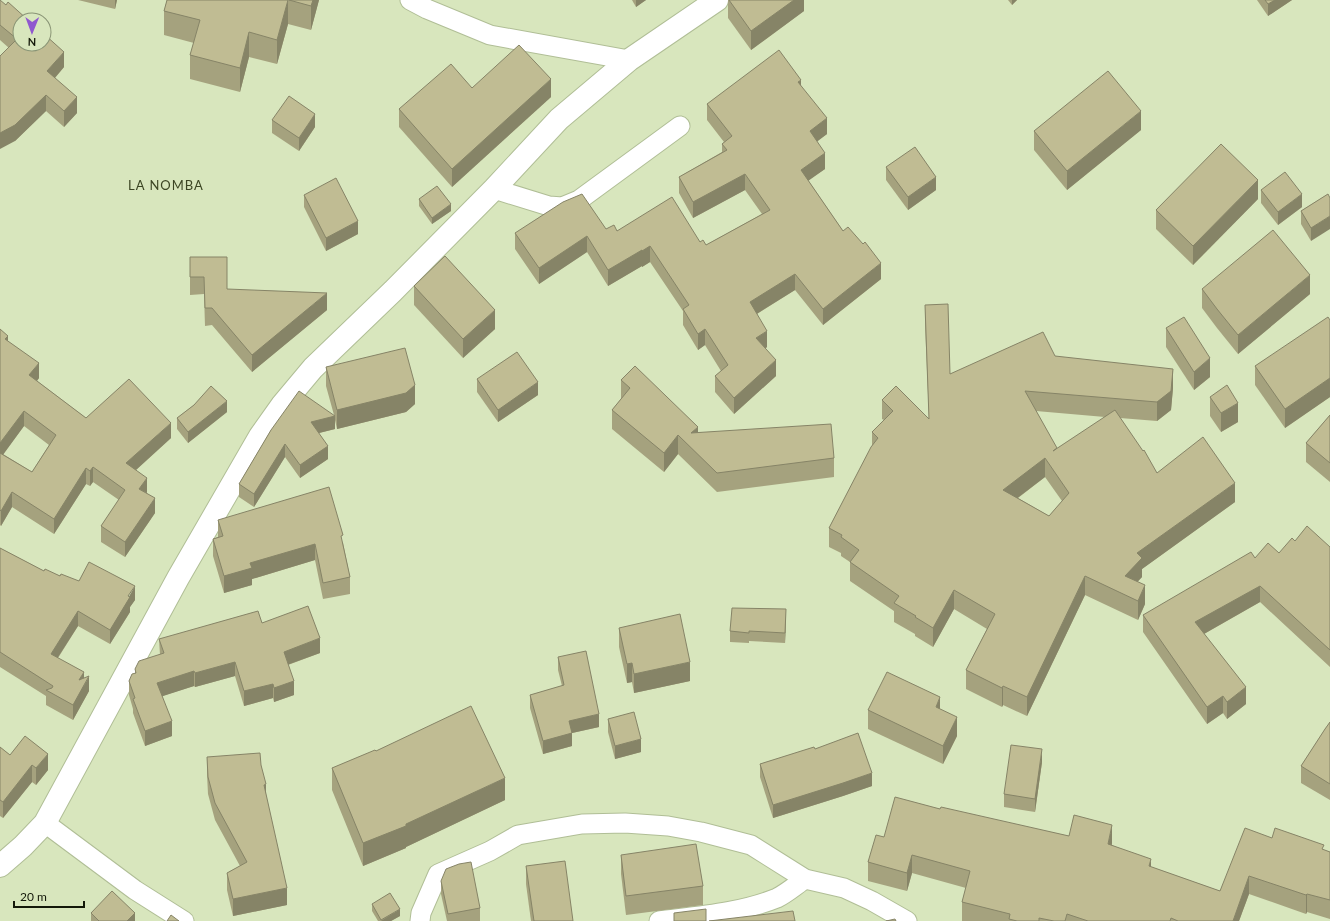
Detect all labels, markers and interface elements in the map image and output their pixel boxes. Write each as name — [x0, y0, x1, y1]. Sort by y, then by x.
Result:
north arrow — [12, 12, 52, 52]
text: N — [27, 36, 36, 49]
district label: LA NOMBA — [128, 177, 204, 193]
scale bar — [14, 883, 84, 909]
text: 20 m — [20, 889, 47, 904]

